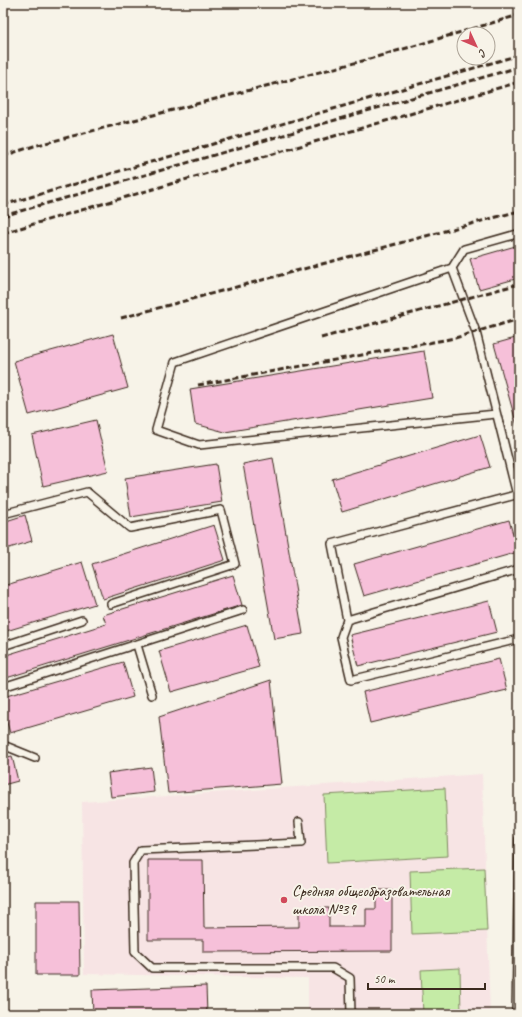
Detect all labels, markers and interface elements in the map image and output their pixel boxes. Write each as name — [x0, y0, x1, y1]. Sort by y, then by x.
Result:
north arrow — [456, 26, 496, 66]
text: С — [475, 46, 490, 61]
place label: Средняя общеобразовательная школа №39 — [292, 881, 451, 919]
marker: Средняя общеобразовательная школа №39 — [279, 895, 289, 905]
scale bar — [368, 965, 485, 991]
text: 50 m — [374, 971, 396, 987]

